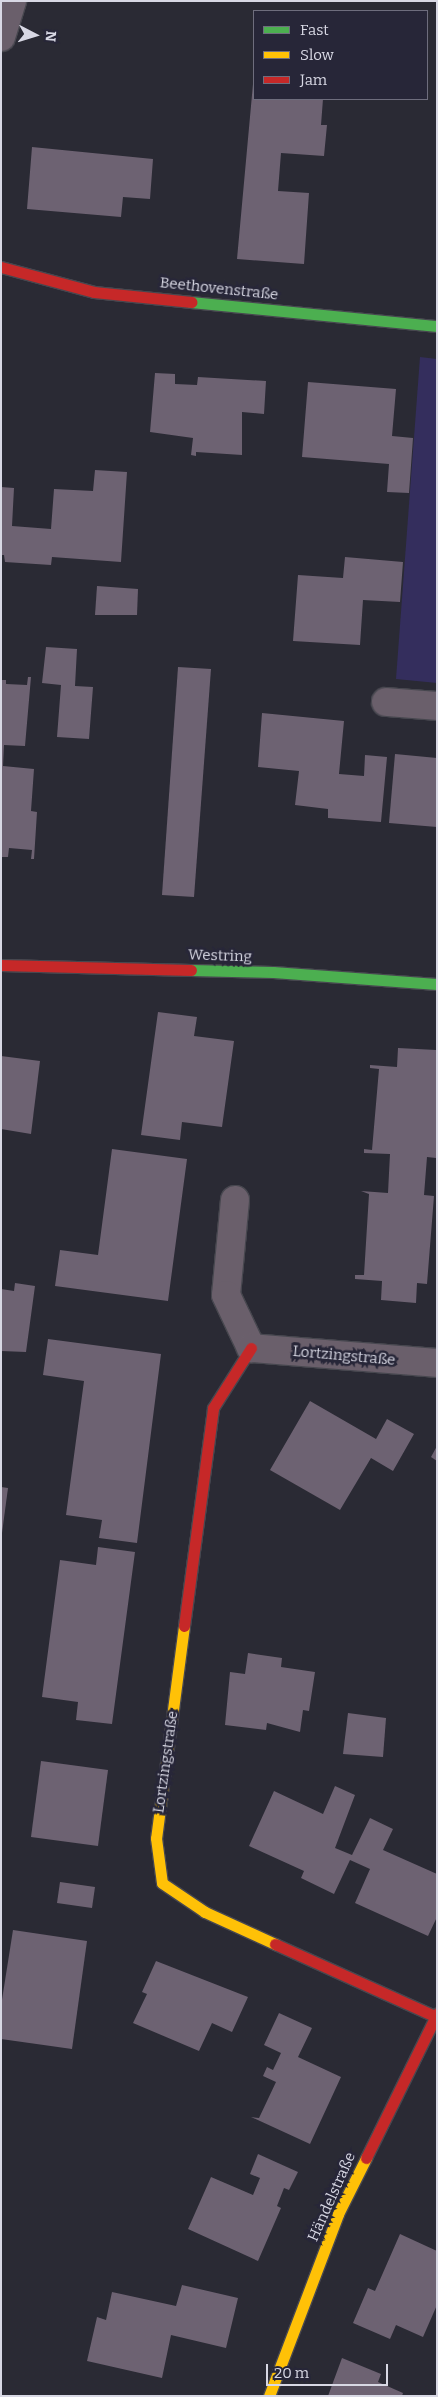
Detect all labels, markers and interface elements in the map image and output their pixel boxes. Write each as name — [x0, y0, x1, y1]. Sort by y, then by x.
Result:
north arrow — [10, 10, 60, 60]
legend — [253, 10, 428, 100]
text: Fast — [300, 21, 329, 39]
text: N — [42, 30, 59, 42]
text: Slow — [300, 46, 334, 64]
text: Jam — [300, 71, 327, 89]
street label: Beethovenstraße — [159, 274, 279, 304]
street label: Westring — [188, 946, 252, 966]
street label: Lortzingstraße — [292, 1343, 396, 1369]
street label: Lortzingstraße — [150, 1710, 182, 1814]
street label: Händelstraße — [304, 2150, 360, 2244]
scale bar — [268, 2354, 390, 2386]
text: 20 m — [274, 2364, 309, 2382]

